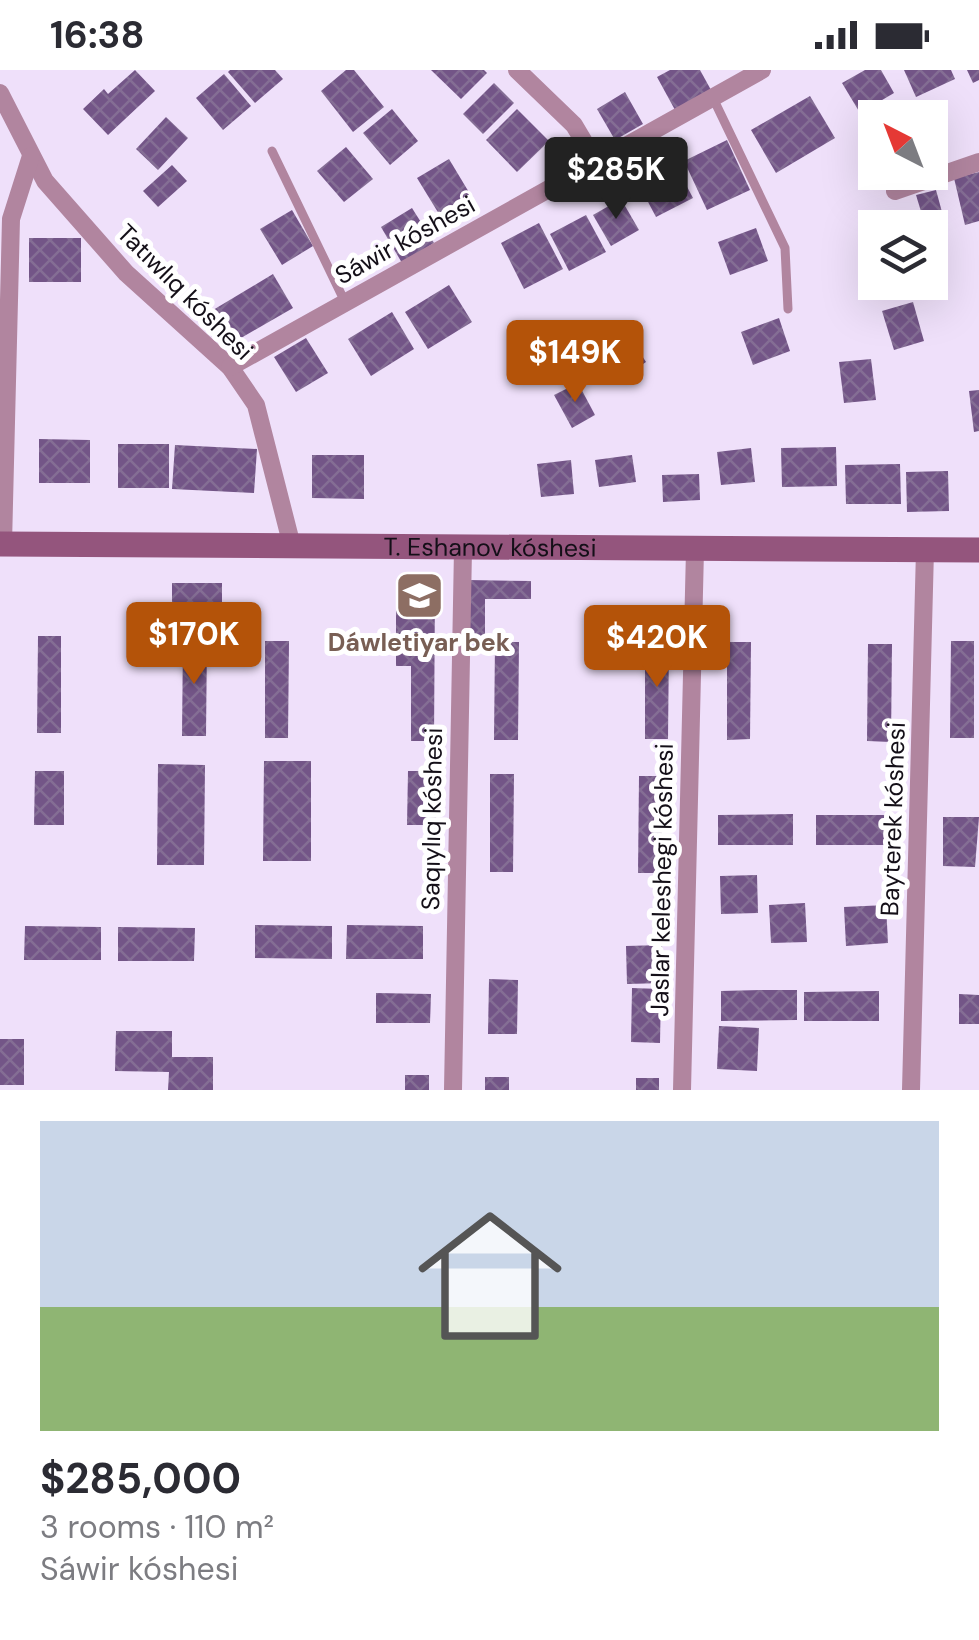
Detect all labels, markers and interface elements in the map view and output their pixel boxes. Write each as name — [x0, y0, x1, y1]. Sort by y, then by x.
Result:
text: 16:38 — [50, 10, 145, 60]
north arrow — [858, 100, 948, 190]
map controls — [858, 100, 948, 300]
pin: $285K — [546, 137, 686, 222]
text: $285K — [567, 148, 665, 190]
street label: Sáwir kóshesi — [329, 188, 481, 292]
button: layers — [858, 210, 948, 300]
street label: Tatıwlıq kóshesi — [110, 217, 260, 367]
pin: $149K — [505, 320, 645, 405]
text: $149K — [529, 331, 622, 373]
street label: T. Eshanov kóshesi — [383, 530, 597, 564]
school or university icon: Dáwletiyar bek — [393, 570, 445, 622]
pin: $170K — [124, 602, 264, 687]
pin: $420K — [587, 605, 727, 690]
text: $170K — [148, 613, 240, 655]
text: $420K — [606, 616, 708, 658]
place label: Dáwletiyar bek — [328, 626, 511, 659]
street label: Bayterek kóshesi — [873, 721, 913, 917]
street label: Saqıylıq kóshesi — [414, 727, 450, 911]
street label: Jaslar keleshegi kóshesi — [643, 743, 681, 1017]
icon: home — [400, 1186, 580, 1366]
text: $285,000 — [40, 1451, 241, 1506]
text: 3 rooms · 110 m² — [40, 1506, 274, 1548]
text: Sáwir kóshesi — [40, 1548, 238, 1590]

